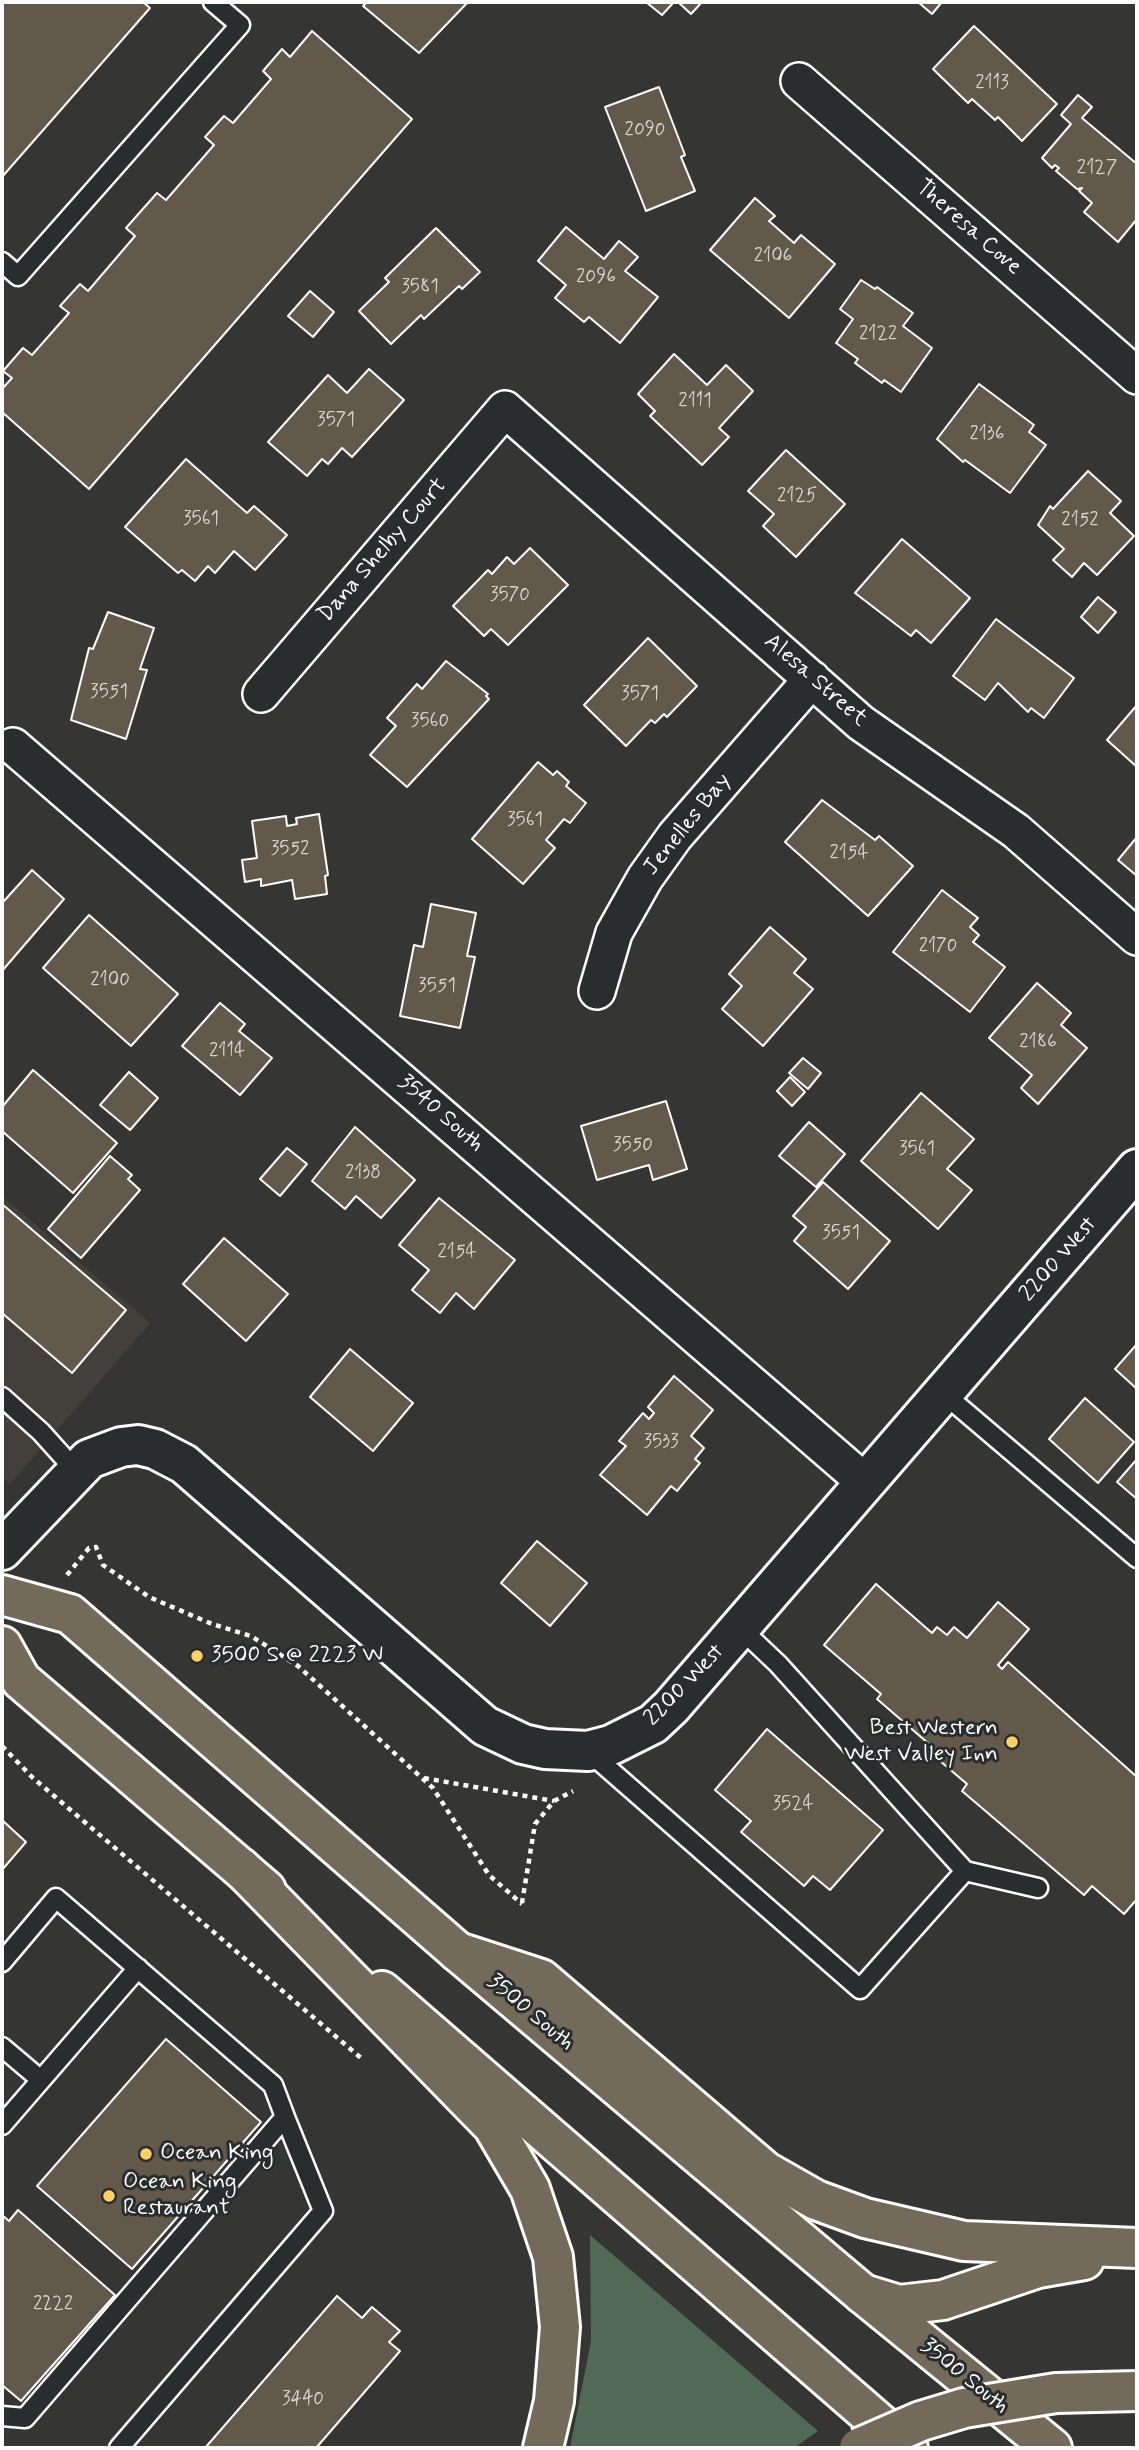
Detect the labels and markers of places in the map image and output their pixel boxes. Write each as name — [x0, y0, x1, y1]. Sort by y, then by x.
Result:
place label: 3500 S @ 2223 W — [211, 1642, 383, 1670]
marker: 3500 S @ 2223 W — [189, 1648, 205, 1664]
place label: Best Western West Valley Inn — [844, 1715, 998, 1769]
marker: Best Western West Valley Inn — [1004, 1734, 1020, 1750]
place label: Ocean King — [160, 2140, 274, 2168]
marker: Ocean King — [138, 2146, 154, 2162]
place label: Ocean King Restaurant — [123, 2169, 237, 2223]
marker: Ocean King Restaurant — [101, 2188, 117, 2204]

